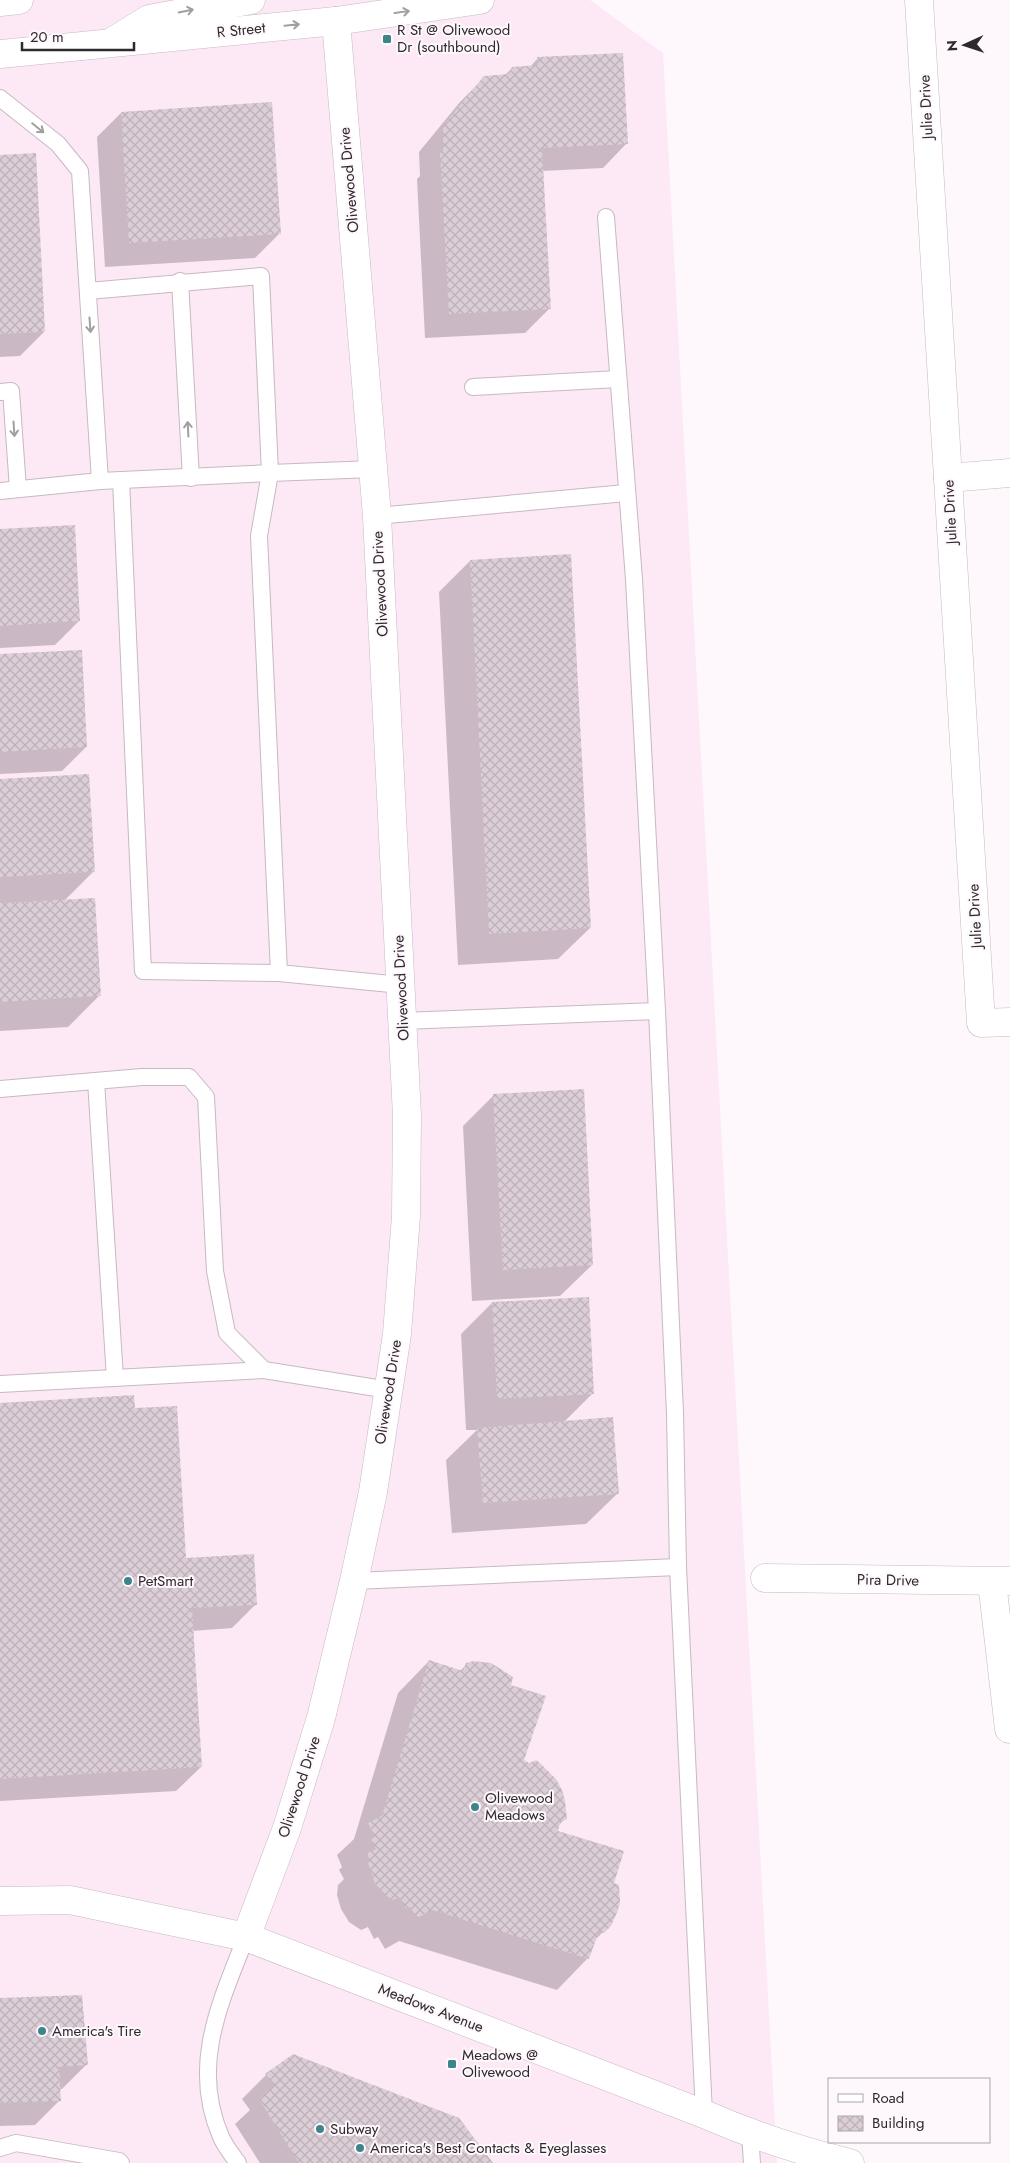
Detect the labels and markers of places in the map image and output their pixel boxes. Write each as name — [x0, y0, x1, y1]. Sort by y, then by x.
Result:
place label: R St @ Olivewood Dr (southbound) — [397, 19, 510, 58]
marker: R St @ Olivewood Dr (southbound) — [381, 33, 393, 45]
place label: PetSmart — [138, 1570, 193, 1592]
marker: PetSmart — [122, 1575, 134, 1587]
place label: Olivewood Meadows — [485, 1787, 553, 1826]
marker: Olivewood Meadows — [469, 1801, 481, 1813]
place label: America's Tire — [52, 2020, 141, 2042]
marker: America's Tire — [36, 2025, 48, 2037]
place label: Meadows @ Olivewood — [462, 2044, 538, 2083]
marker: Meadows @ Olivewood — [446, 2058, 458, 2070]
place label: Subway — [330, 2118, 379, 2140]
marker: Subway — [314, 2123, 326, 2135]
place label: America's Best Contacts & Eyeglasses — [370, 2137, 606, 2159]
marker: America's Best Contacts & Eyeglasses — [354, 2142, 366, 2154]

